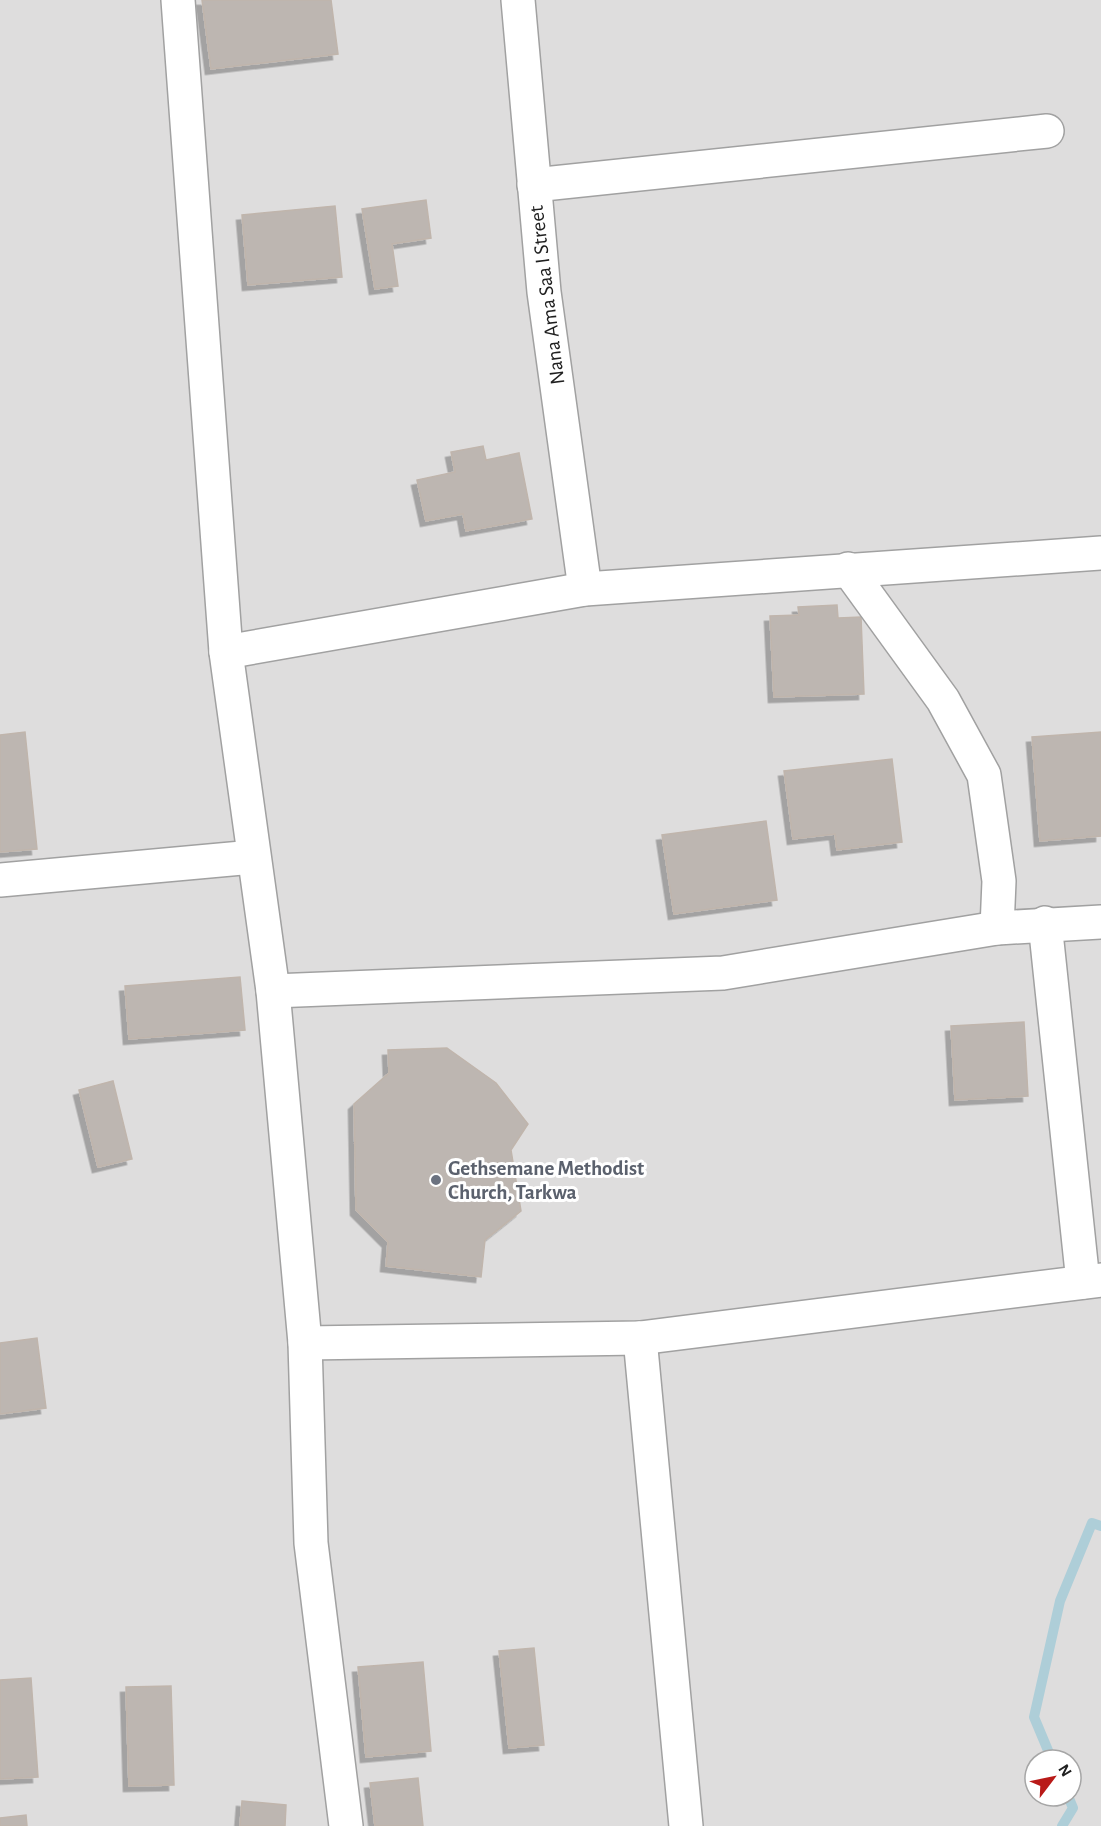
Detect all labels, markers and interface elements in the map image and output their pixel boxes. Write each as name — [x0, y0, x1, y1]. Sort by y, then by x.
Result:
street label: Nana Ama Saa I Street — [526, 204, 568, 386]
place label: Gethsemane Methodist Church, Tarkwa — [448, 1158, 644, 1203]
marker: Gethsemane Methodist Church, Tarkwa — [429, 1173, 443, 1187]
north arrow — [1023, 1748, 1083, 1808]
text: N — [1055, 1762, 1075, 1780]

